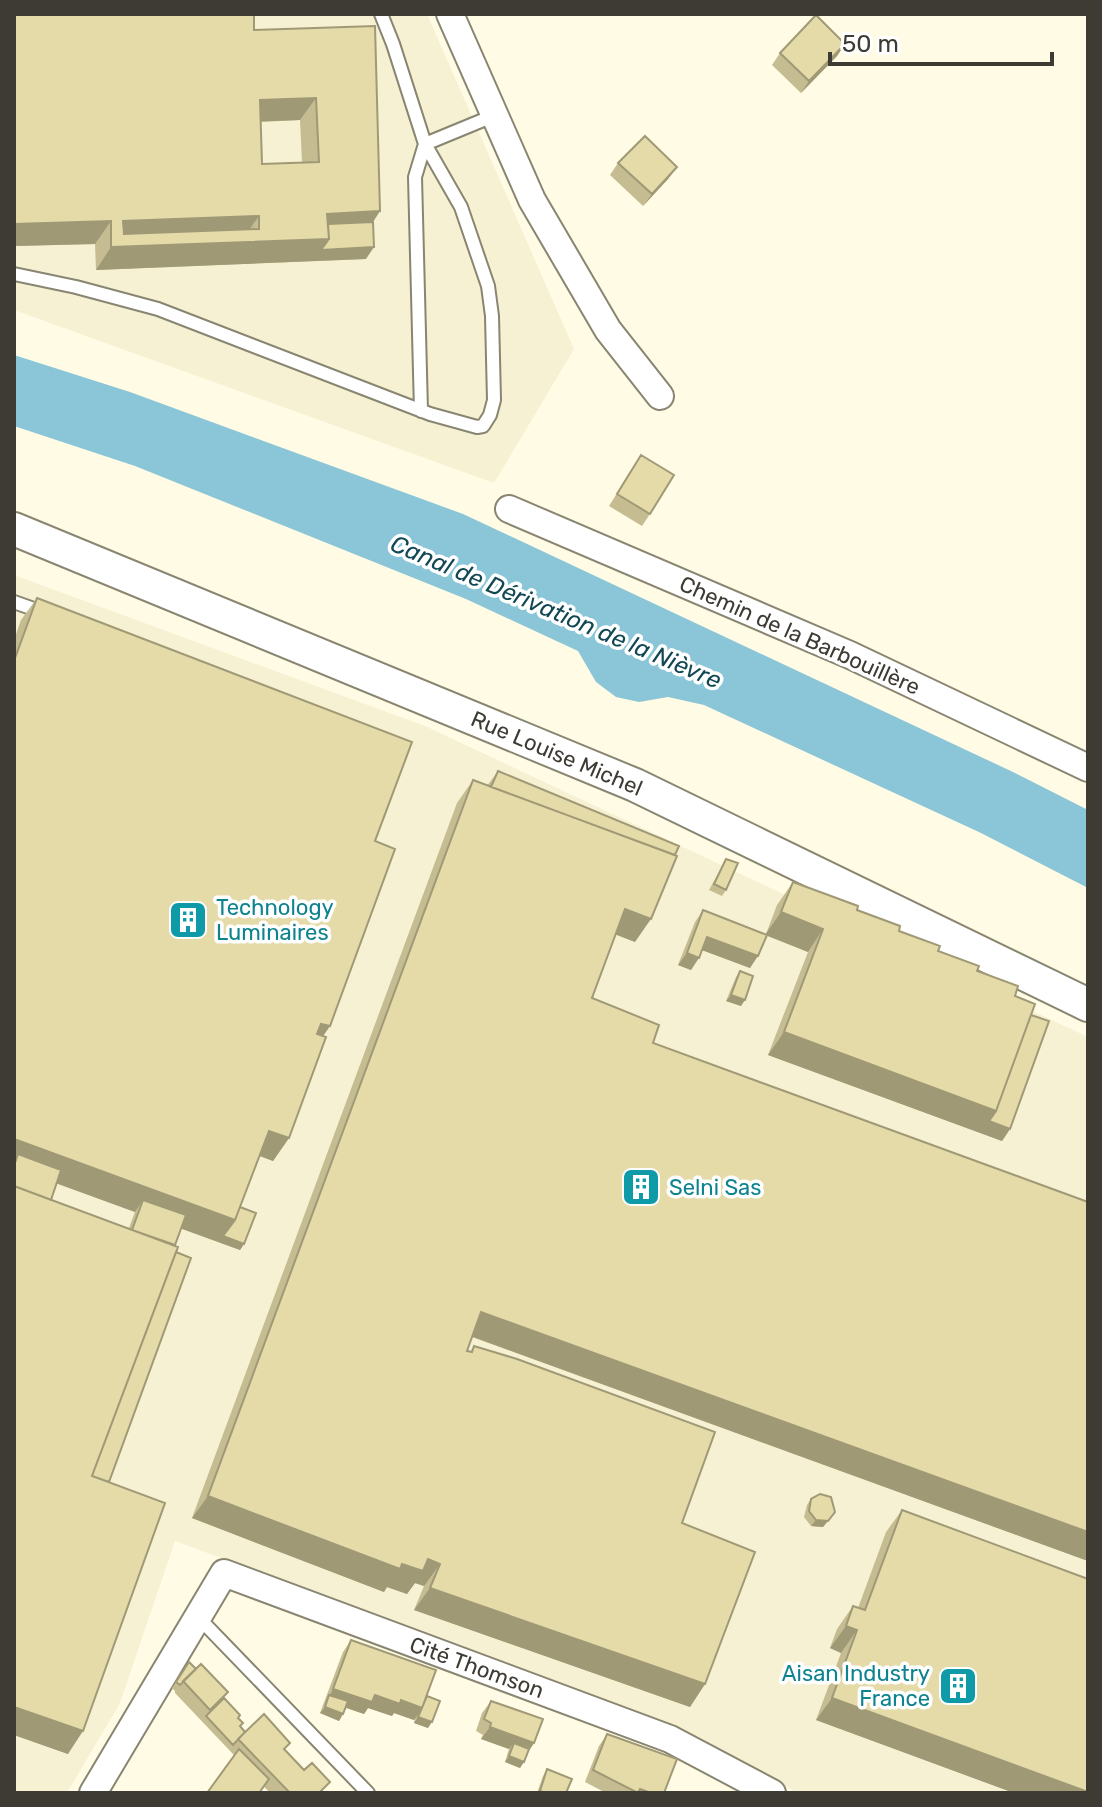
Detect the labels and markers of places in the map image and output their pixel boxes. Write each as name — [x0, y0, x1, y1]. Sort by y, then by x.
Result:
place label: Technology Luminaires — [216, 894, 334, 946]
building icon: Technology Luminaires — [167, 899, 209, 941]
building icon: Selni Sas — [620, 1166, 662, 1208]
place label: Selni Sas — [669, 1174, 761, 1201]
place label: Aisan Industry France — [782, 1660, 930, 1712]
building icon: Aisan Industry France — [937, 1665, 979, 1707]

